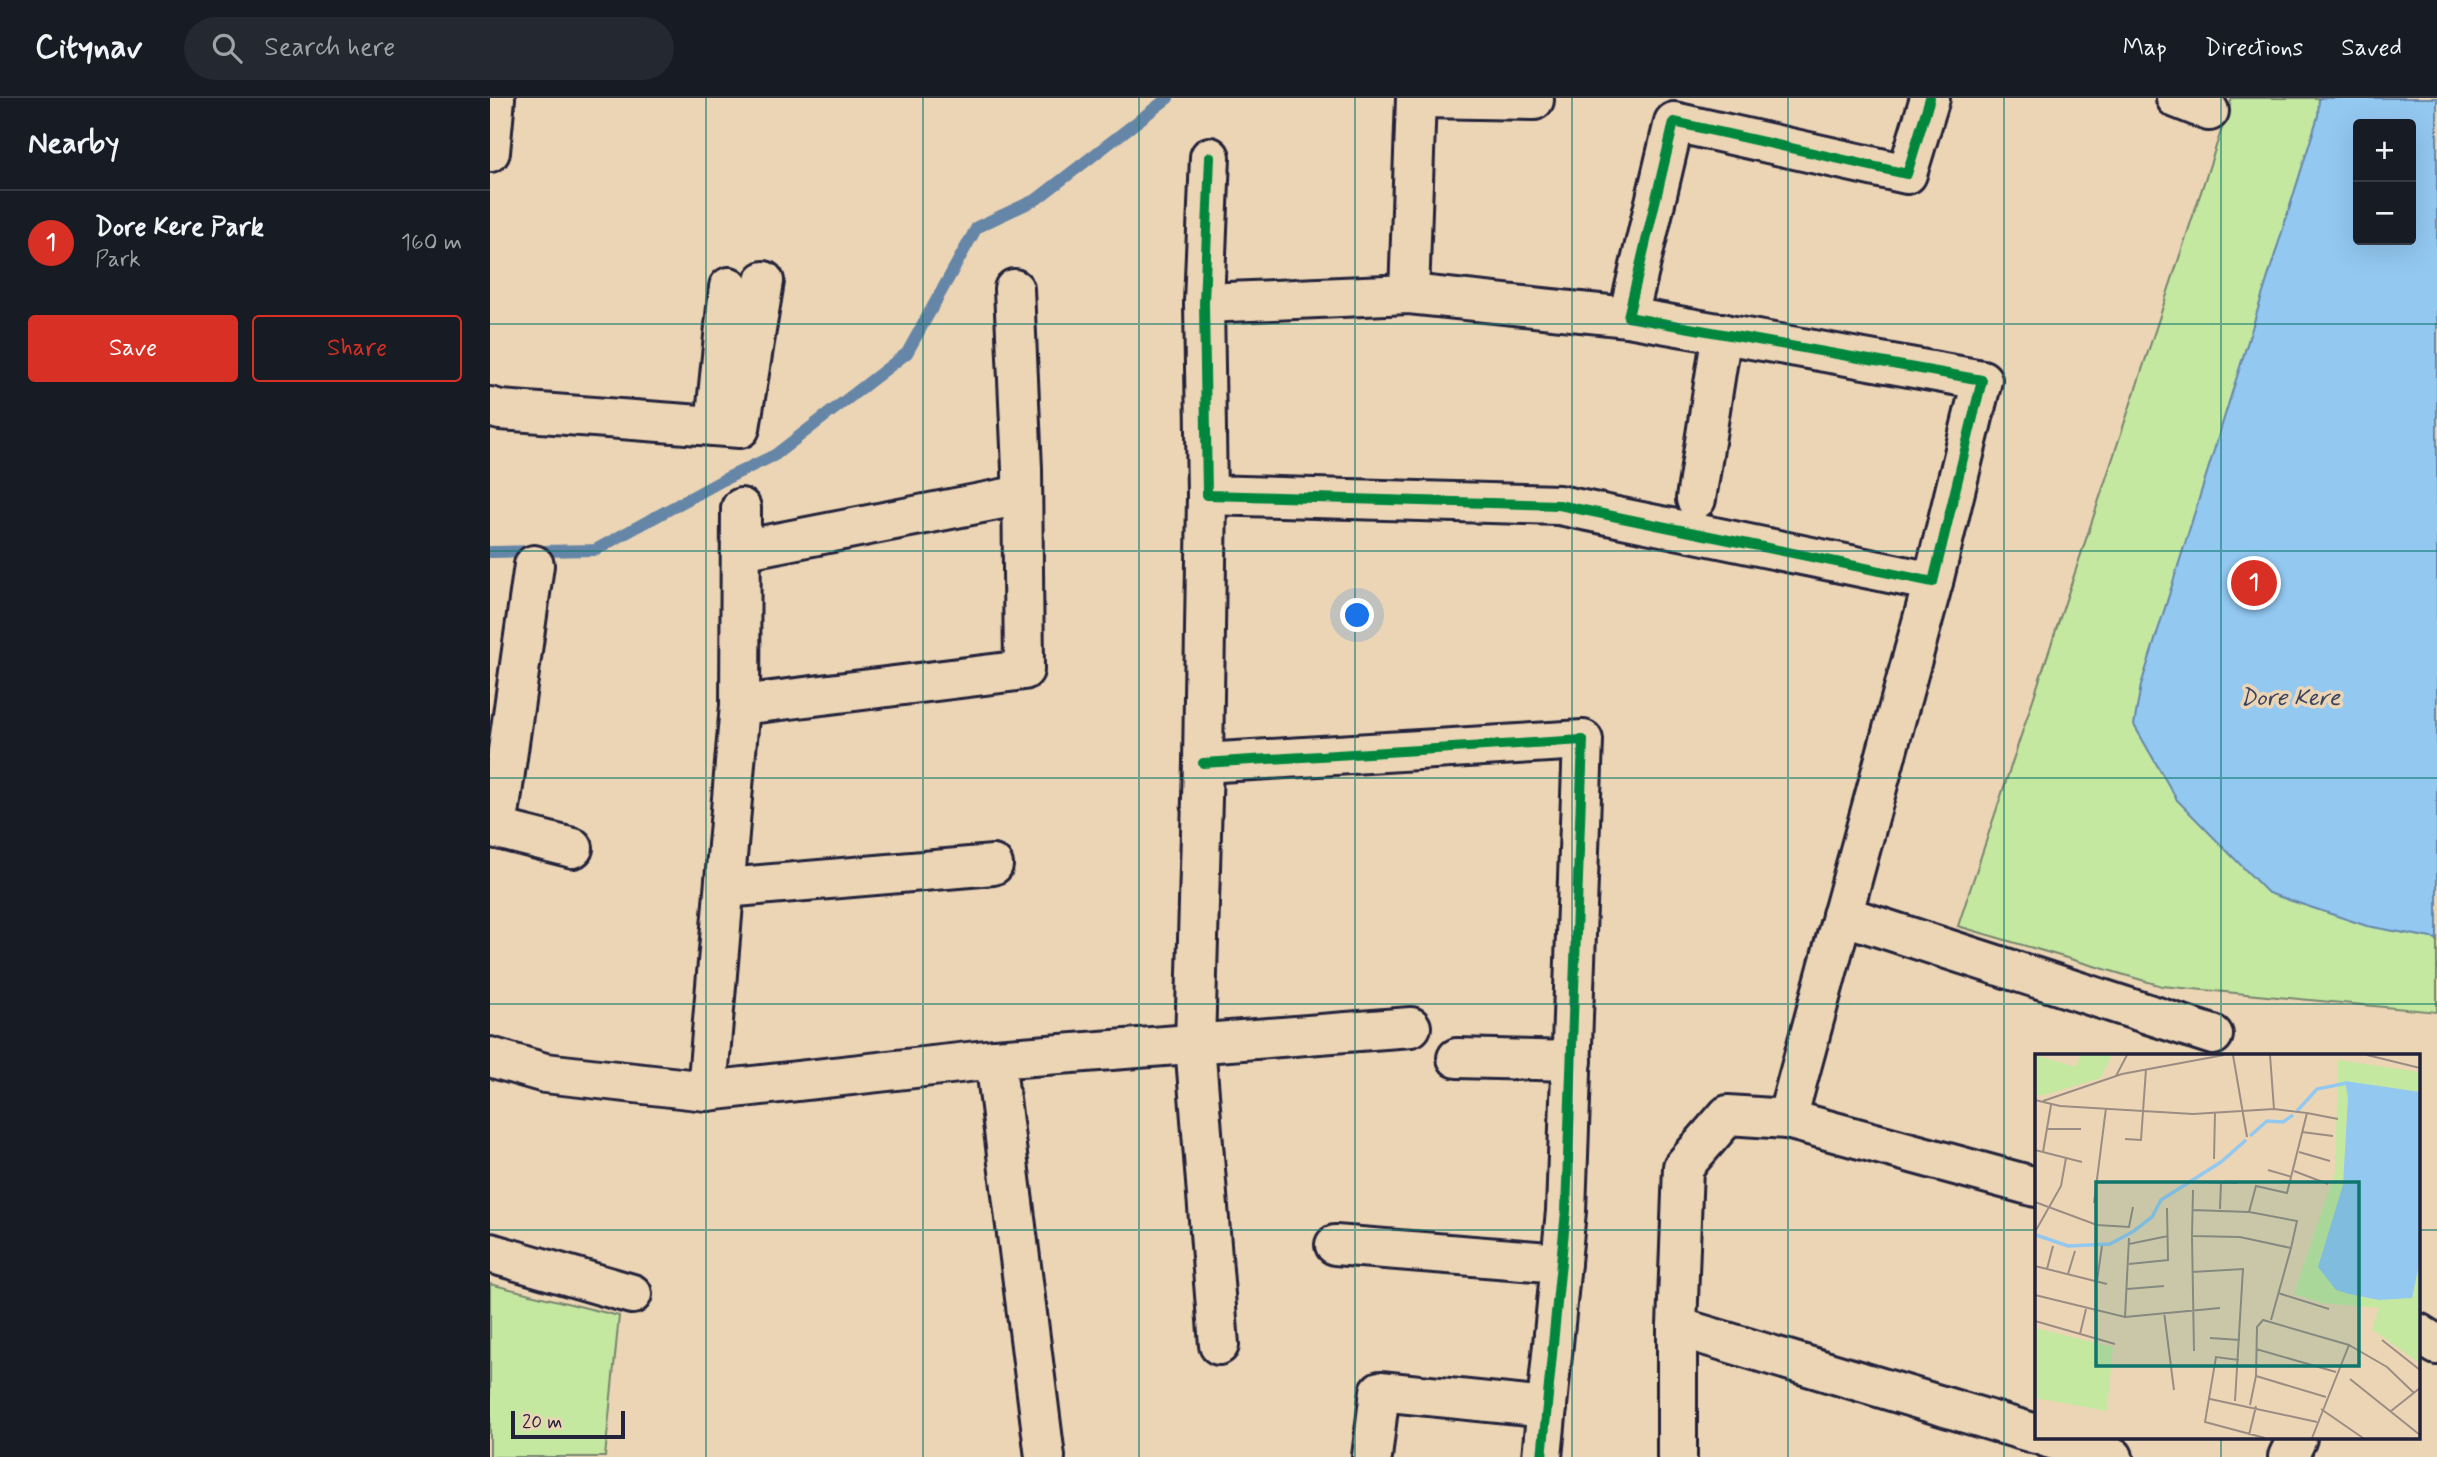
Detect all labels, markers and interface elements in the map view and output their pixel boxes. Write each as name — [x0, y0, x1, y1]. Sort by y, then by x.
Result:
search box — [184, 17, 674, 80]
text: Citynav — [35, 26, 142, 70]
icon: search — [208, 29, 246, 67]
text: Search here — [264, 31, 395, 65]
text: Map — [2123, 33, 2167, 64]
text: Directions — [2205, 33, 2303, 64]
text: Saved — [2341, 33, 2402, 64]
map controls — [2353, 119, 2416, 245]
button: + — [2353, 119, 2416, 182]
text: Nearby — [28, 124, 119, 163]
button: − — [2353, 182, 2416, 245]
text: Dore Kere Park — [95, 211, 264, 245]
text: 1 — [46, 228, 56, 258]
text: 160 m — [401, 228, 462, 258]
text: Park — [95, 245, 141, 275]
button: Save — [28, 315, 238, 382]
button: Share — [252, 315, 462, 382]
pin: 1 — [2231, 557, 2277, 609]
your location — [1340, 598, 1374, 632]
water label: Dore Kere — [2240, 683, 2341, 714]
inset map — [2035, 1054, 2420, 1440]
scale bar — [511, 1408, 625, 1440]
text: 20 m — [522, 1410, 562, 1435]

